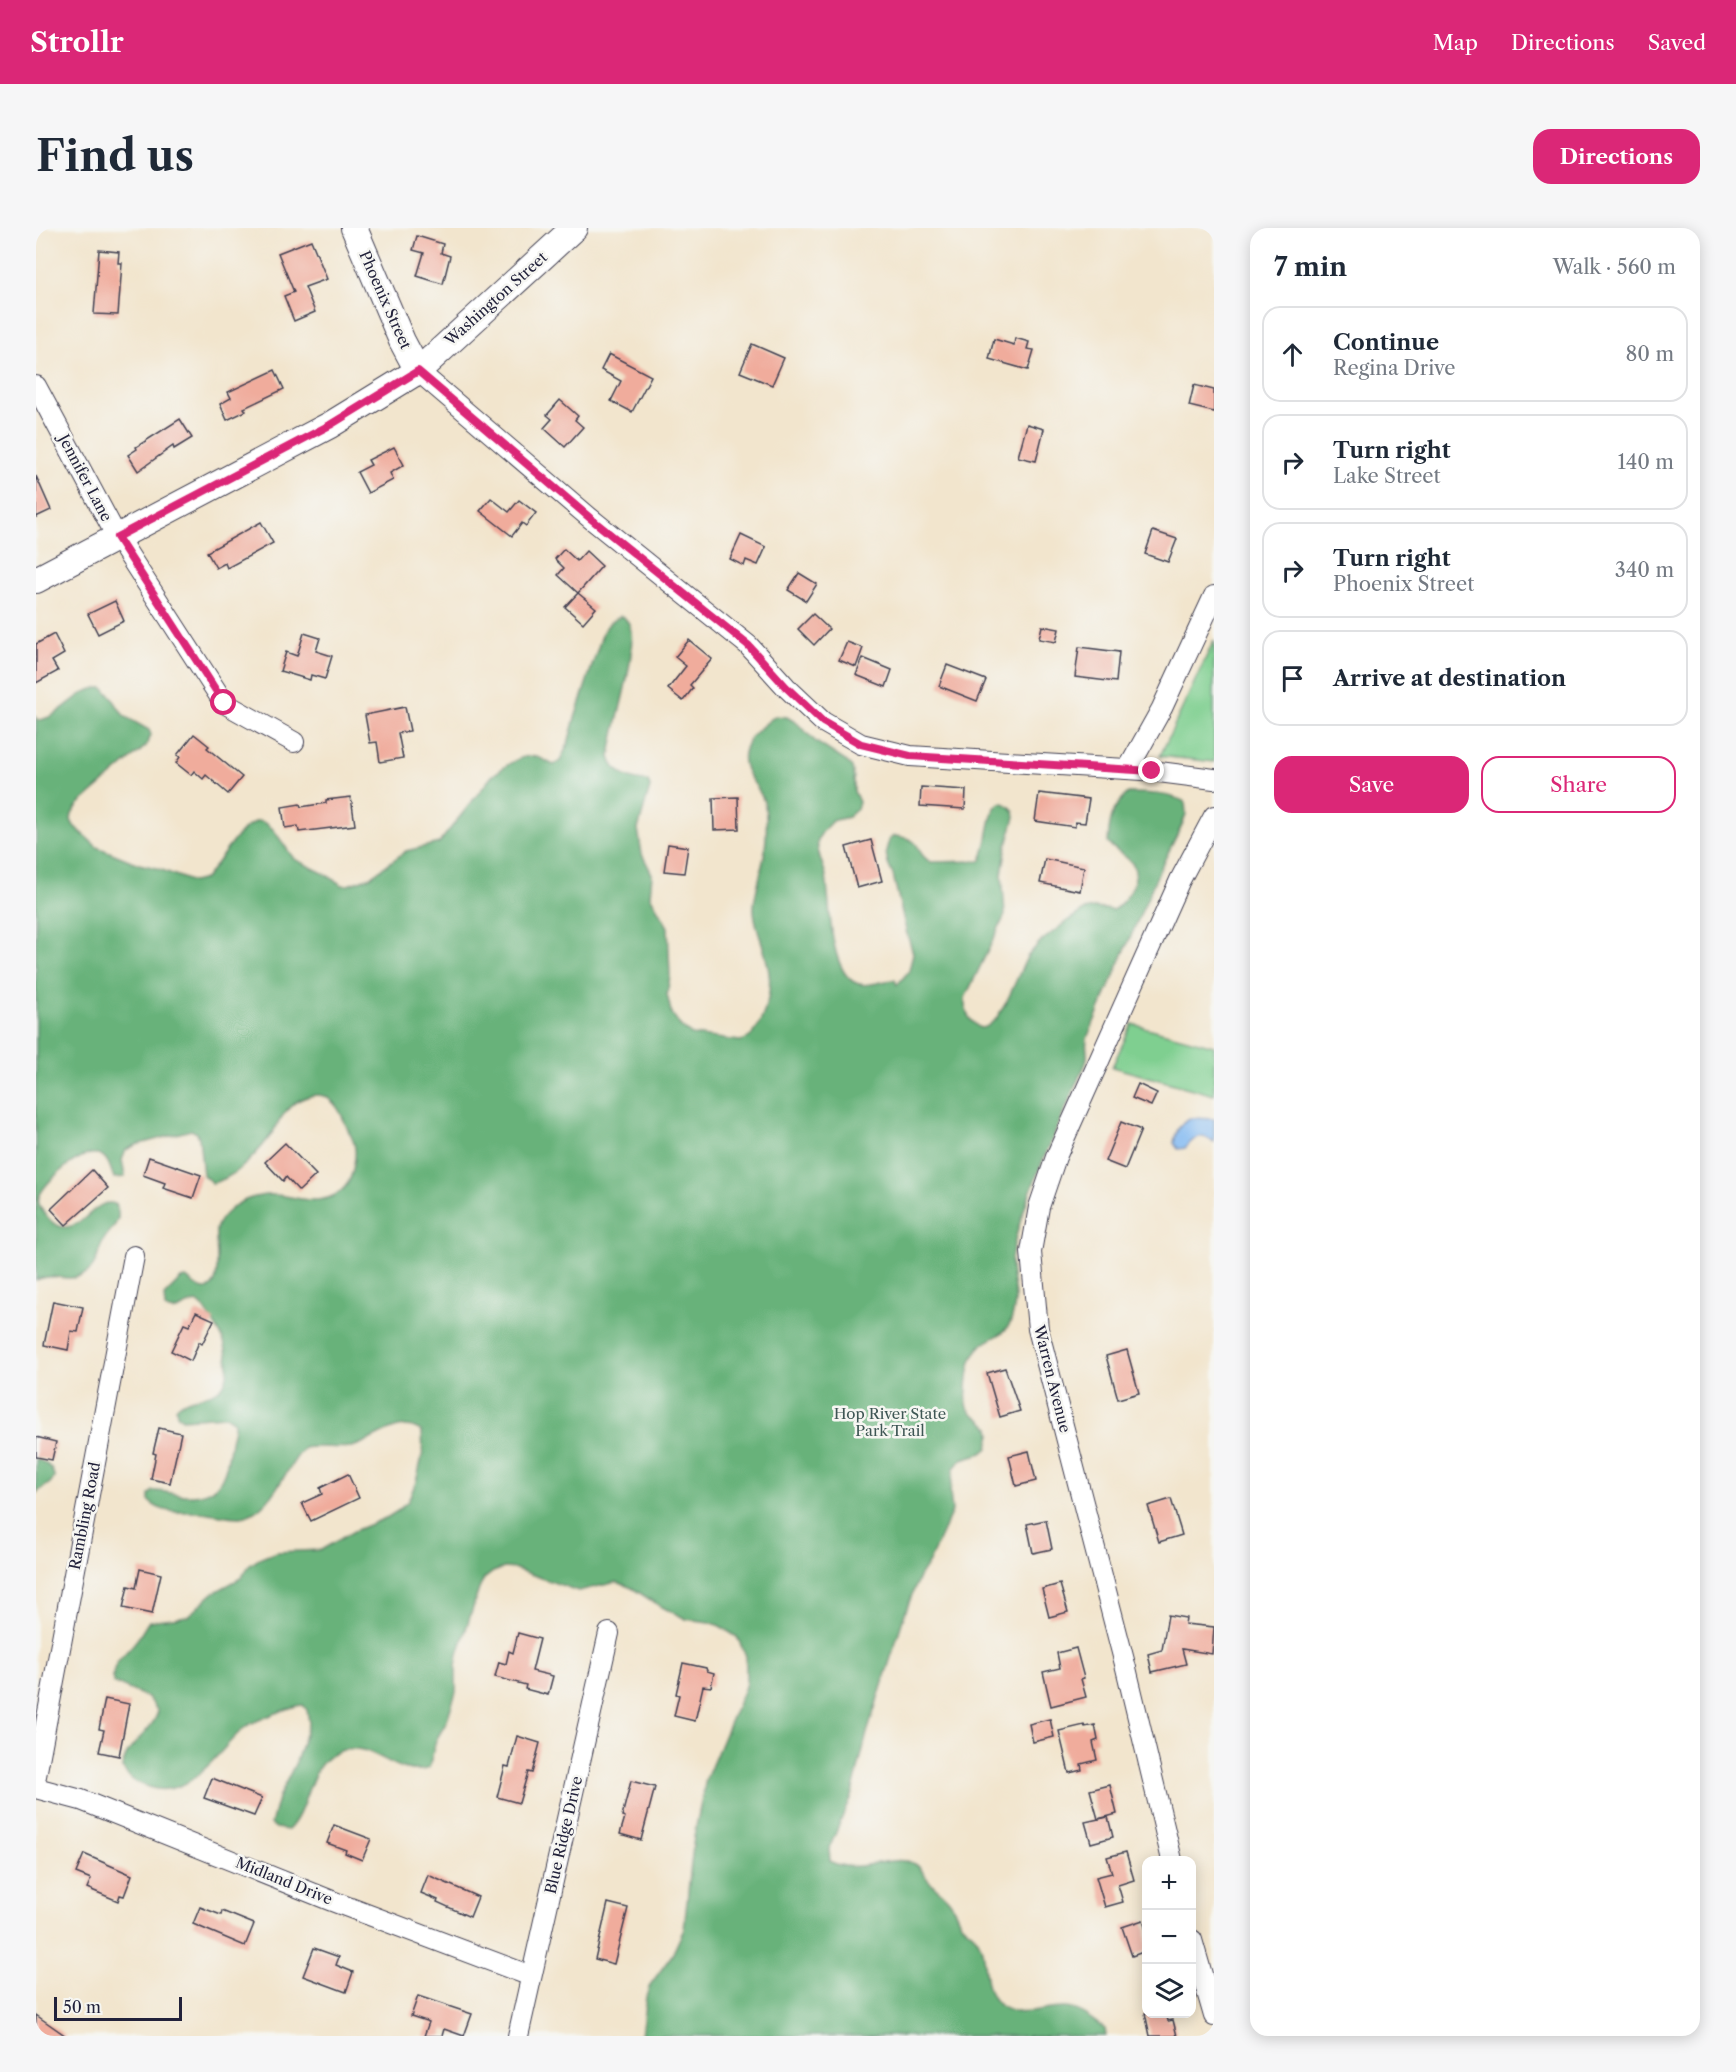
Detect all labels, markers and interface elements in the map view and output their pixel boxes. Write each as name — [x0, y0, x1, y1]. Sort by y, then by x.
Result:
text: Strollr — [30, 25, 124, 59]
text: Map — [1433, 30, 1478, 55]
text: Directions — [1511, 30, 1615, 55]
text: Saved — [1648, 30, 1706, 55]
button: Directions — [1533, 129, 1700, 184]
text: Find us — [36, 130, 194, 182]
street label: Washington Street — [440, 247, 551, 350]
street label: Phoenix Street — [355, 248, 416, 353]
text: 7 min — [1274, 251, 1347, 283]
text: Walk · 560 m — [1553, 255, 1676, 279]
text: Continue — [1333, 329, 1439, 356]
icon: ahead — [1276, 338, 1309, 371]
text: 80 m — [1626, 342, 1674, 366]
text: Regina Drive — [1333, 356, 1456, 380]
street label: Jennifer Lane — [54, 429, 116, 525]
text: Turn right — [1333, 437, 1451, 464]
icon: right — [1276, 446, 1309, 479]
text: 140 m — [1617, 450, 1674, 474]
text: Lake Street — [1333, 464, 1441, 488]
text: Turn right — [1333, 545, 1451, 572]
icon: right — [1276, 554, 1309, 587]
text: 340 m — [1615, 558, 1674, 582]
text: Phoenix Street — [1333, 572, 1474, 596]
icon: arrive — [1276, 662, 1309, 695]
text: Arrive at destination — [1333, 665, 1566, 692]
route start — [210, 689, 236, 715]
button: Save — [1274, 756, 1469, 813]
button: Share — [1481, 756, 1676, 813]
route end — [1138, 757, 1164, 783]
street label: Warren Avenue — [1030, 1322, 1075, 1435]
park label: Hop River State Park Trail — [834, 1404, 946, 1440]
street label: Rambling Road — [65, 1460, 104, 1571]
street label: Blue Ridge Drive — [541, 1774, 586, 1896]
street label: Midland Drive — [233, 1852, 335, 1909]
map controls — [1142, 1856, 1196, 2018]
button: + — [1142, 1856, 1196, 1910]
button: − — [1142, 1910, 1196, 1964]
button: layers — [1142, 1964, 1196, 2018]
scale bar — [54, 1994, 182, 2022]
text: 50 m — [63, 1997, 101, 2017]

